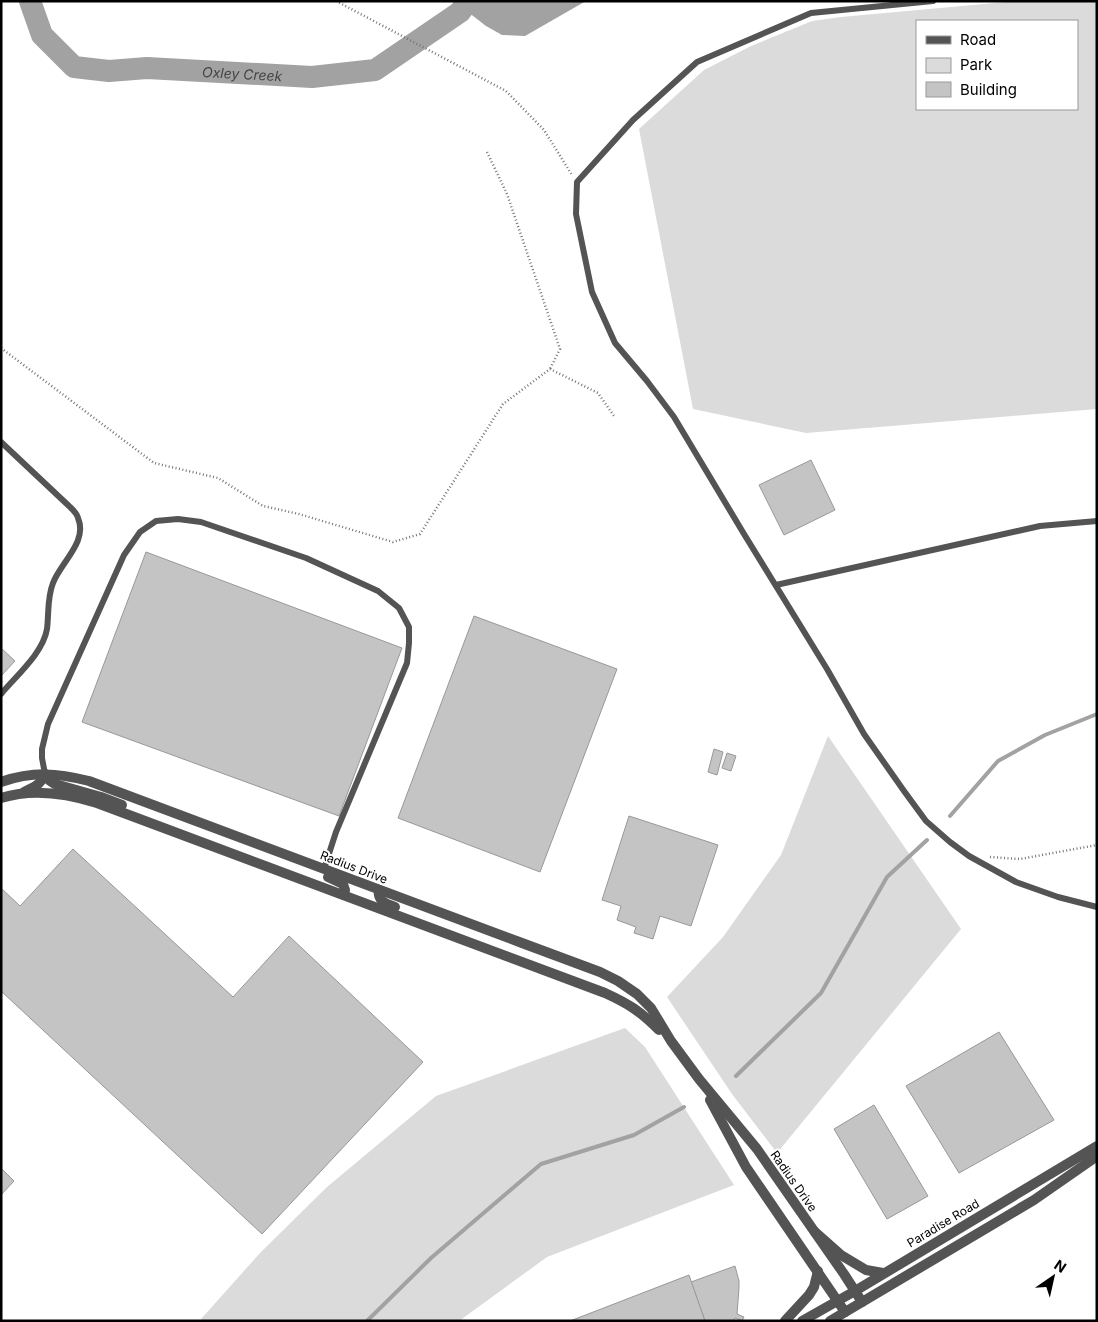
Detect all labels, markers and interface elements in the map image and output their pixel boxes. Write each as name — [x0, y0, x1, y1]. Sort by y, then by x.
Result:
legend — [916, 20, 1078, 110]
text: Road — [960, 30, 996, 49]
text: Park — [960, 55, 993, 74]
water label: Oxley Creek — [202, 63, 283, 84]
text: Building — [960, 80, 1017, 99]
street label: Radius Drive — [318, 847, 390, 887]
street label: Radius Drive — [767, 1148, 821, 1214]
street label: Paradise Road — [904, 1196, 982, 1250]
north arrow — [1028, 1252, 1078, 1302]
text: N — [1051, 1256, 1070, 1276]

